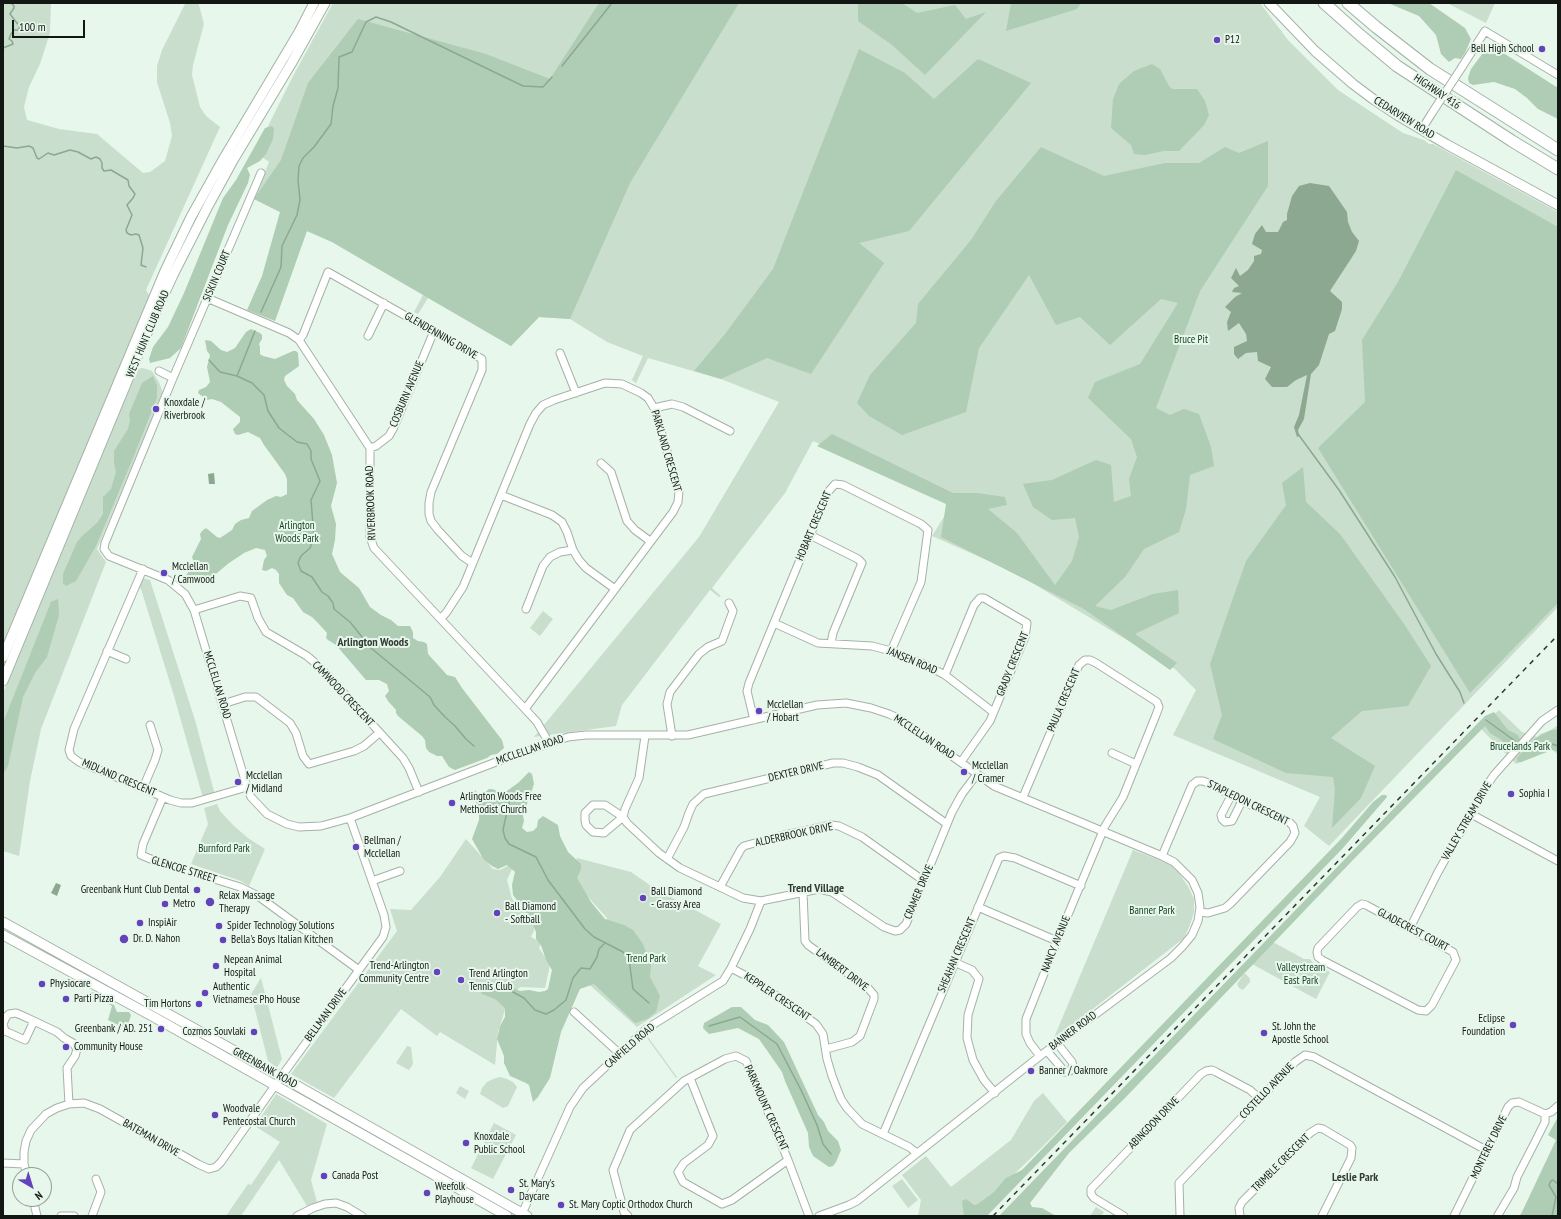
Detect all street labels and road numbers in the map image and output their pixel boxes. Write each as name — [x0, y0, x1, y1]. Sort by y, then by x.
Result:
street label: HIGHWAY 416 — [1411, 72, 1463, 112]
street label: CEDARVIEW ROAD — [1371, 94, 1437, 142]
street label: SISKIN COURT — [200, 248, 234, 304]
street label: WEST HUNT CLUB ROAD — [124, 288, 172, 380]
street label: GLENDENNING DRIVE — [402, 310, 480, 362]
street label: COSBURN AVENUE — [387, 359, 427, 429]
street label: PARKLAND CRESCENT — [648, 409, 684, 493]
street label: RIVERBROOK ROAD — [363, 465, 379, 541]
street label: HOBART CRESCENT — [793, 489, 835, 563]
street label: GRADY CRESCENT — [994, 630, 1032, 698]
street label: JANSEN ROAD — [885, 645, 939, 677]
street label: MCCLELLAN ROAD — [200, 649, 234, 721]
street label: CAMWOOD CRESCENT — [309, 659, 377, 729]
street label: PAULA CRESCENT — [1045, 666, 1083, 734]
street label: MCCLELLAN ROAD — [891, 712, 957, 762]
street label: MCCLELLAN ROAD — [495, 732, 565, 768]
street label: MIDLAND CRESCENT — [80, 756, 158, 800]
street label: DEXTER DRIVE — [767, 759, 825, 785]
street label: STAPLEDON CRESCENT — [1205, 778, 1291, 828]
street label: VALLEY STREAM DRIVE — [1439, 779, 1495, 863]
street label: ALDERBROOK DRIVE — [754, 820, 834, 850]
street label: GLENCOE STREET — [150, 854, 218, 886]
street label: CRAMER DRIVE — [902, 863, 936, 921]
street label: GLADECREST COURT — [1375, 906, 1451, 954]
street label: NANCY AVENUE — [1039, 914, 1073, 974]
street label: SHEAHAN CRESCENT — [935, 916, 979, 994]
street label: LAMBERT DRIVE — [813, 946, 871, 994]
street label: KEPPLER CRESCENT — [741, 970, 813, 1024]
street label: BELLMAN DRIVE — [302, 986, 350, 1044]
street label: BANNER ROAD — [1047, 1009, 1099, 1053]
street label: CANFIELD ROAD — [602, 1021, 658, 1071]
street label: GREENBANK ROAD — [230, 1045, 300, 1091]
street label: COSTELLO AVENUE — [1237, 1060, 1297, 1122]
street label: PARKMOUNT CRESCENT — [741, 1063, 791, 1153]
street label: ABINGDON DRIVE — [1126, 1094, 1182, 1152]
street label: MONTEREY DRIVE — [1468, 1113, 1510, 1181]
street label: BATEMAN DRIVE — [120, 1116, 182, 1160]
street label: TRIMBLE CRESCENT — [1249, 1131, 1313, 1195]

